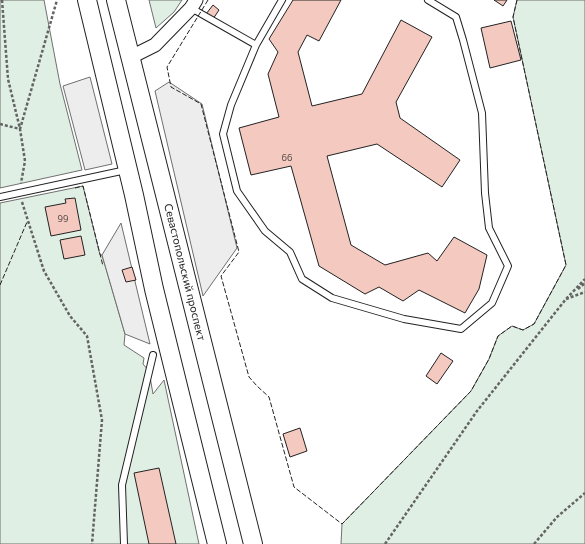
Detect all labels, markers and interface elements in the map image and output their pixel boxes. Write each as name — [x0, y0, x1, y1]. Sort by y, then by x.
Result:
house number: 66 — [282, 152, 292, 163]
street label: Севастопольский проспект — [162, 202, 209, 342]
house number: 99 — [58, 213, 68, 224]

